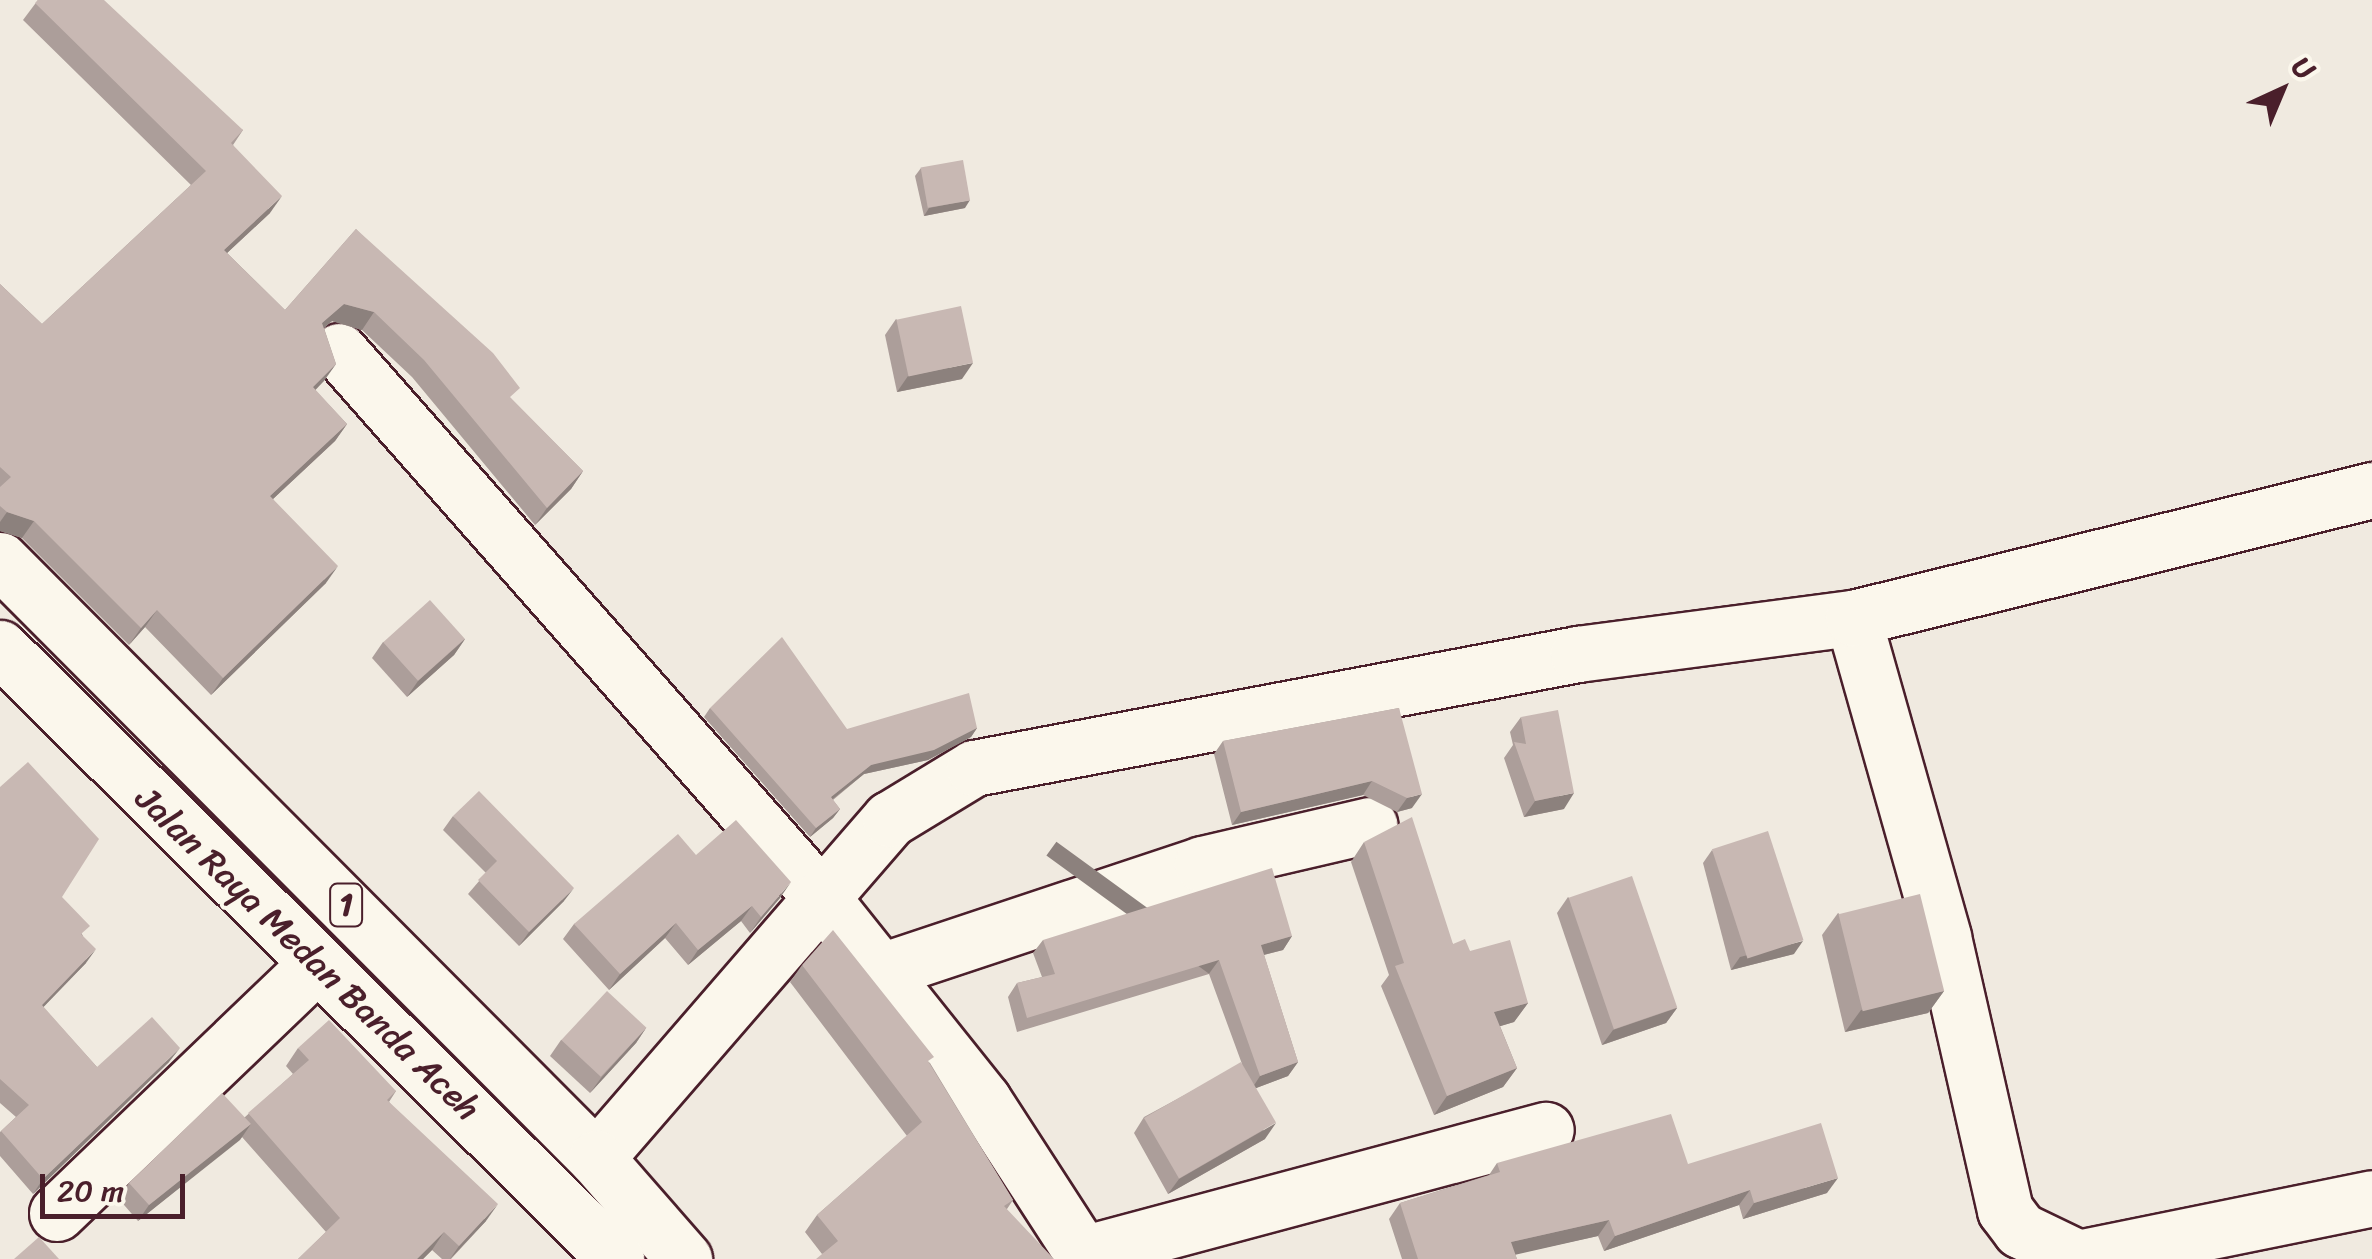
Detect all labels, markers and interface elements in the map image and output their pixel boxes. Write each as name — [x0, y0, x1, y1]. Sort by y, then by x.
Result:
north arrow — [2232, 40, 2332, 140]
text: U — [2279, 44, 2327, 92]
street label: Jalan Raya Medan Banda Aceh — [127, 777, 489, 1129]
road number: 1 — [328, 878, 364, 932]
scale bar — [45, 1154, 190, 1216]
text: 20 m — [57, 1164, 124, 1218]

